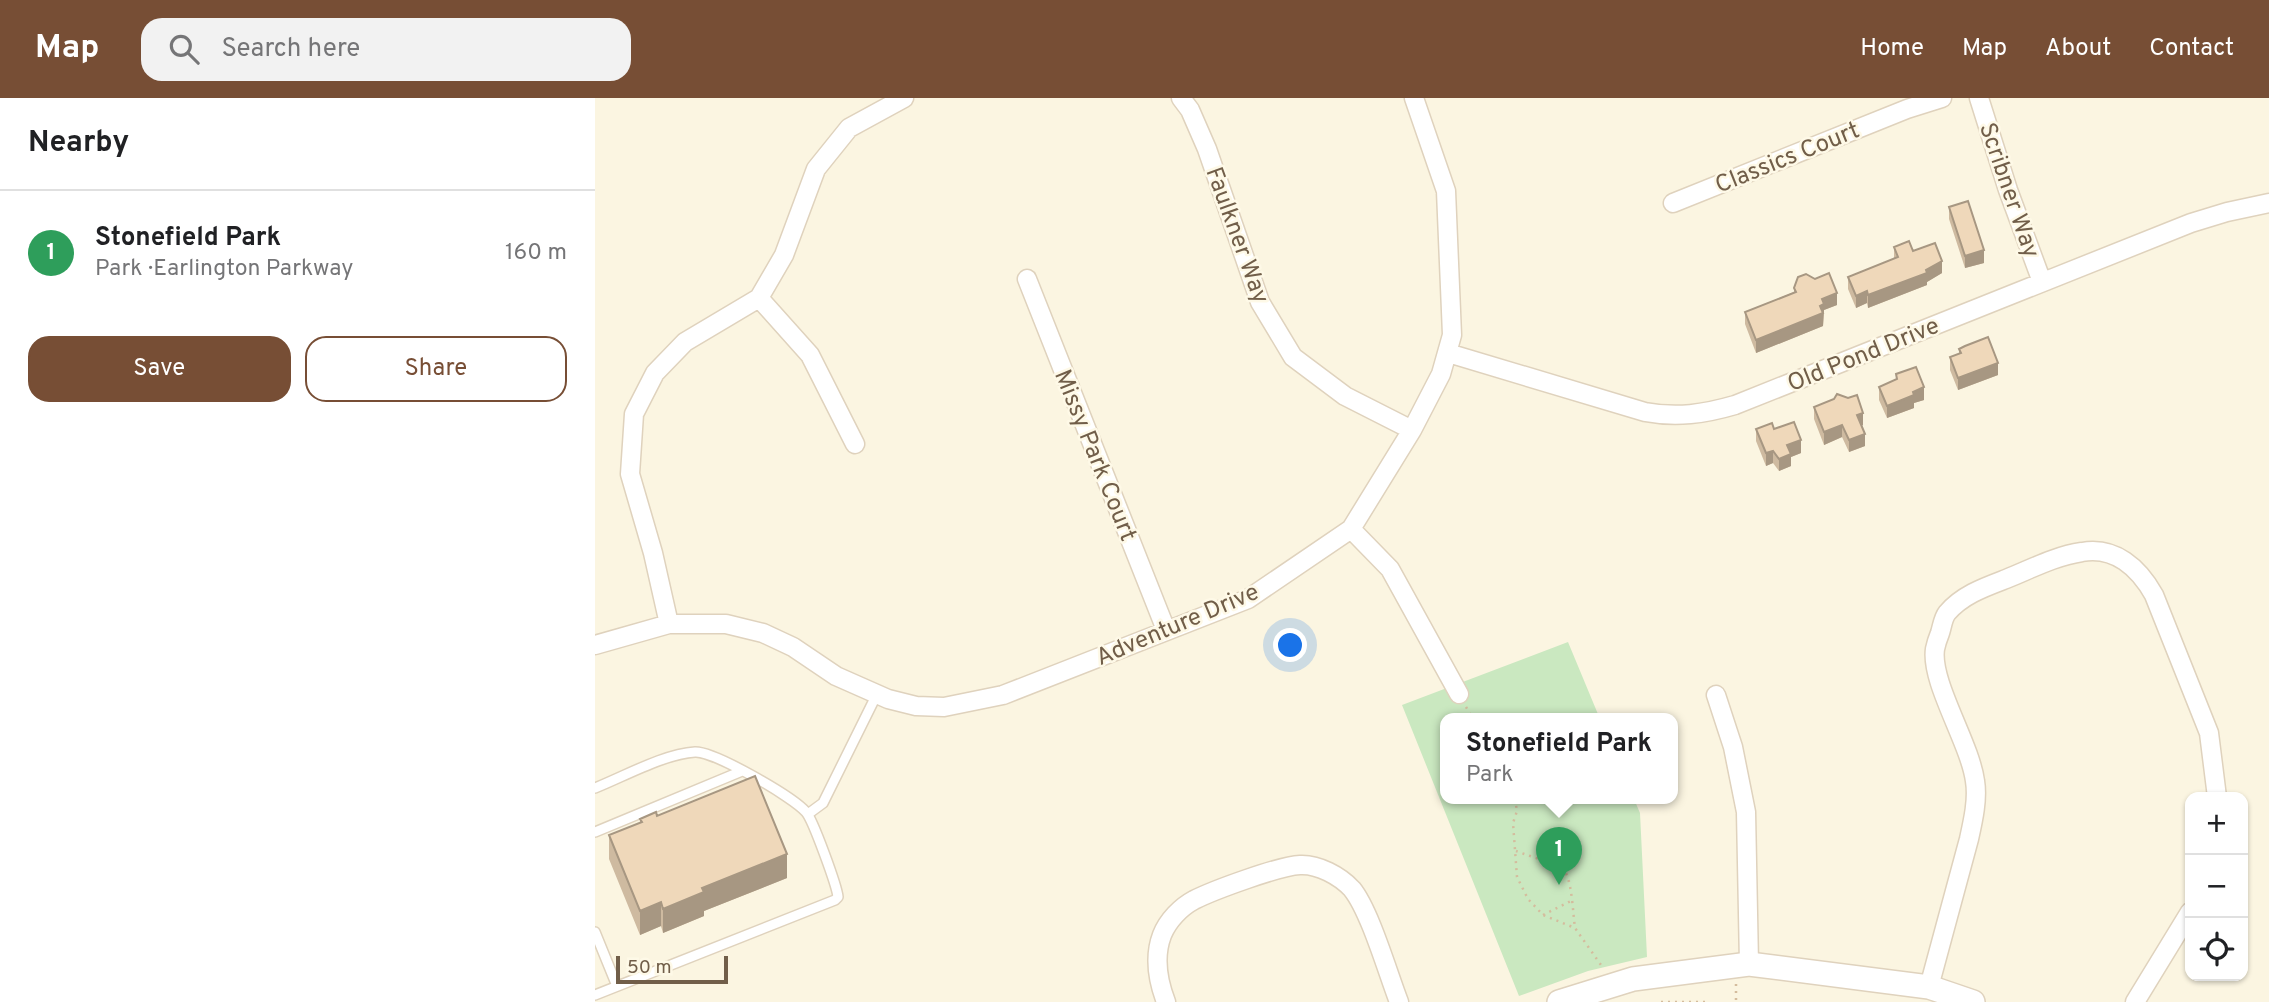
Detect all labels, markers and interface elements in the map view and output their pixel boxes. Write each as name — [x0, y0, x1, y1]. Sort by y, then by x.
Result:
search box — [141, 18, 631, 81]
text: Map — [35, 28, 99, 70]
icon: search — [165, 30, 203, 68]
text: Search here — [221, 33, 360, 66]
text: Home — [1860, 34, 1924, 64]
text: Map — [1962, 34, 2007, 64]
text: About — [2045, 34, 2111, 64]
text: Contact — [2149, 34, 2234, 64]
street label: Classics Court — [1711, 116, 1864, 201]
street label: Scribner Way — [1971, 119, 2045, 262]
text: Nearby — [28, 125, 129, 162]
street label: Faulkner Way — [1198, 163, 1275, 308]
text: Stonefield Park — [95, 222, 281, 255]
text: 1 — [46, 239, 56, 268]
text: 160 m — [505, 239, 567, 268]
text: Park · Earlington Parkway — [95, 255, 353, 284]
street label: Old Pond Drive — [1783, 312, 1944, 400]
button: Save — [28, 336, 291, 402]
button: Share — [305, 336, 567, 402]
street label: Missy Park Court — [1046, 366, 1142, 546]
street label: Adventure Drive — [1092, 578, 1264, 674]
your location — [1273, 628, 1307, 662]
popup — [1440, 713, 1678, 804]
text: Stonefield Park — [1466, 728, 1652, 761]
text: Park — [1466, 761, 1513, 790]
map controls — [2185, 792, 2248, 981]
button: + — [2185, 792, 2248, 855]
pin: 1 — [1536, 827, 1582, 885]
button: − — [2185, 855, 2248, 918]
button: locate — [2185, 918, 2248, 981]
scale bar — [616, 953, 728, 985]
text: 50 m — [627, 956, 672, 980]

